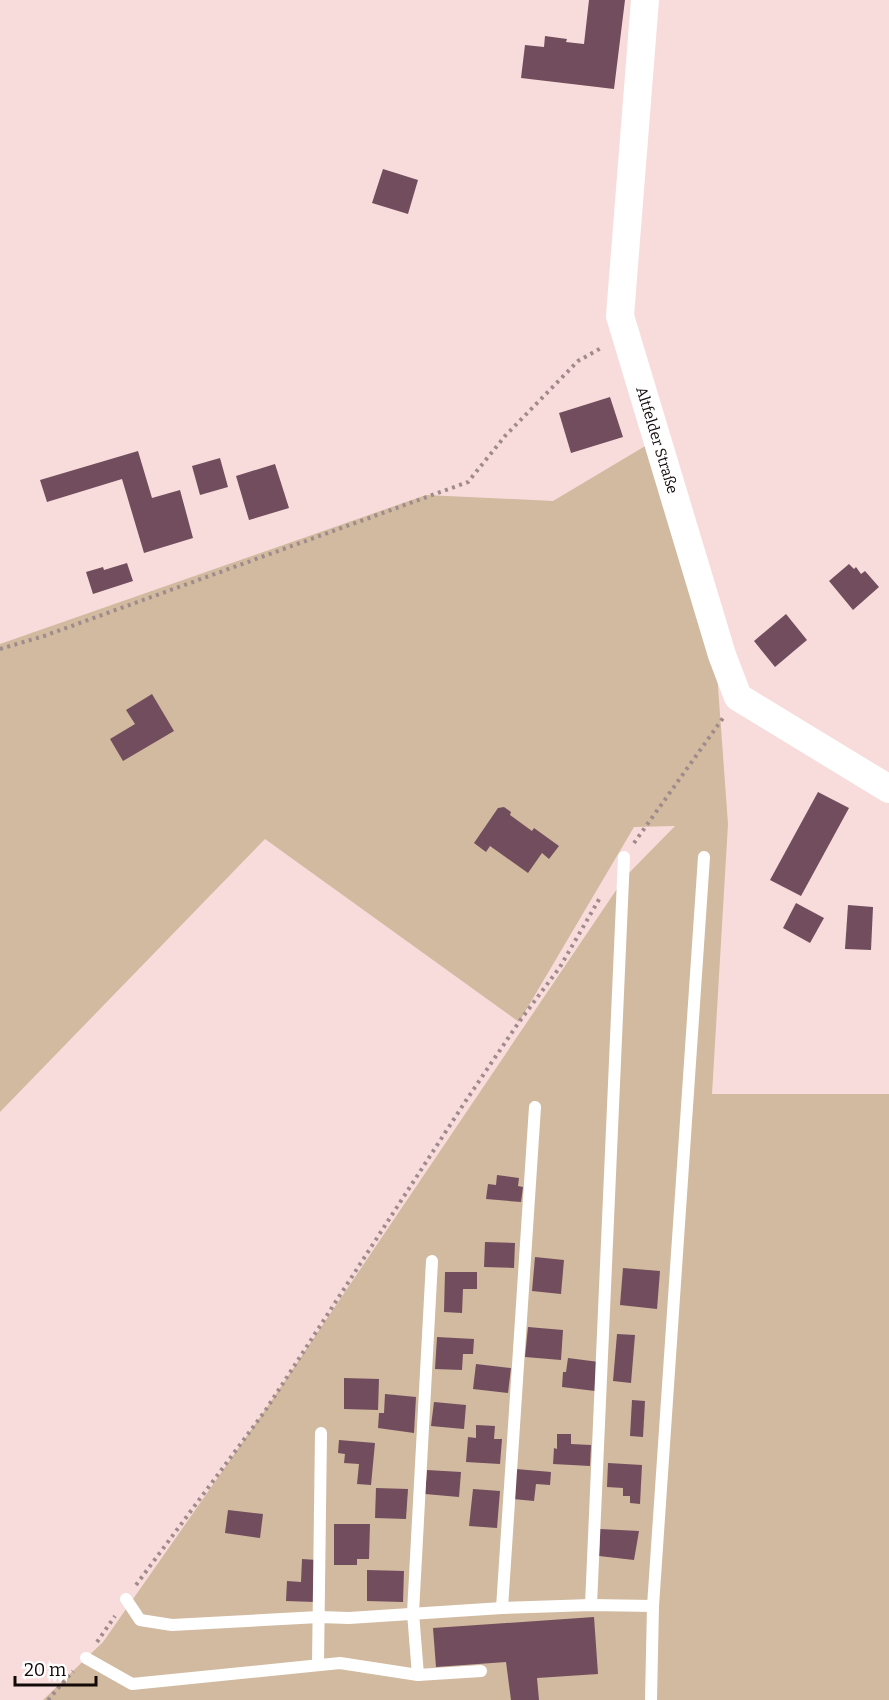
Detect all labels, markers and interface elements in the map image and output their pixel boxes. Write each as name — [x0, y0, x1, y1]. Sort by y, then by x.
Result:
street label: Altfelder Straße — [632, 384, 682, 496]
scale bar — [15, 1649, 96, 1687]
text: 20 m — [24, 1659, 66, 1681]

